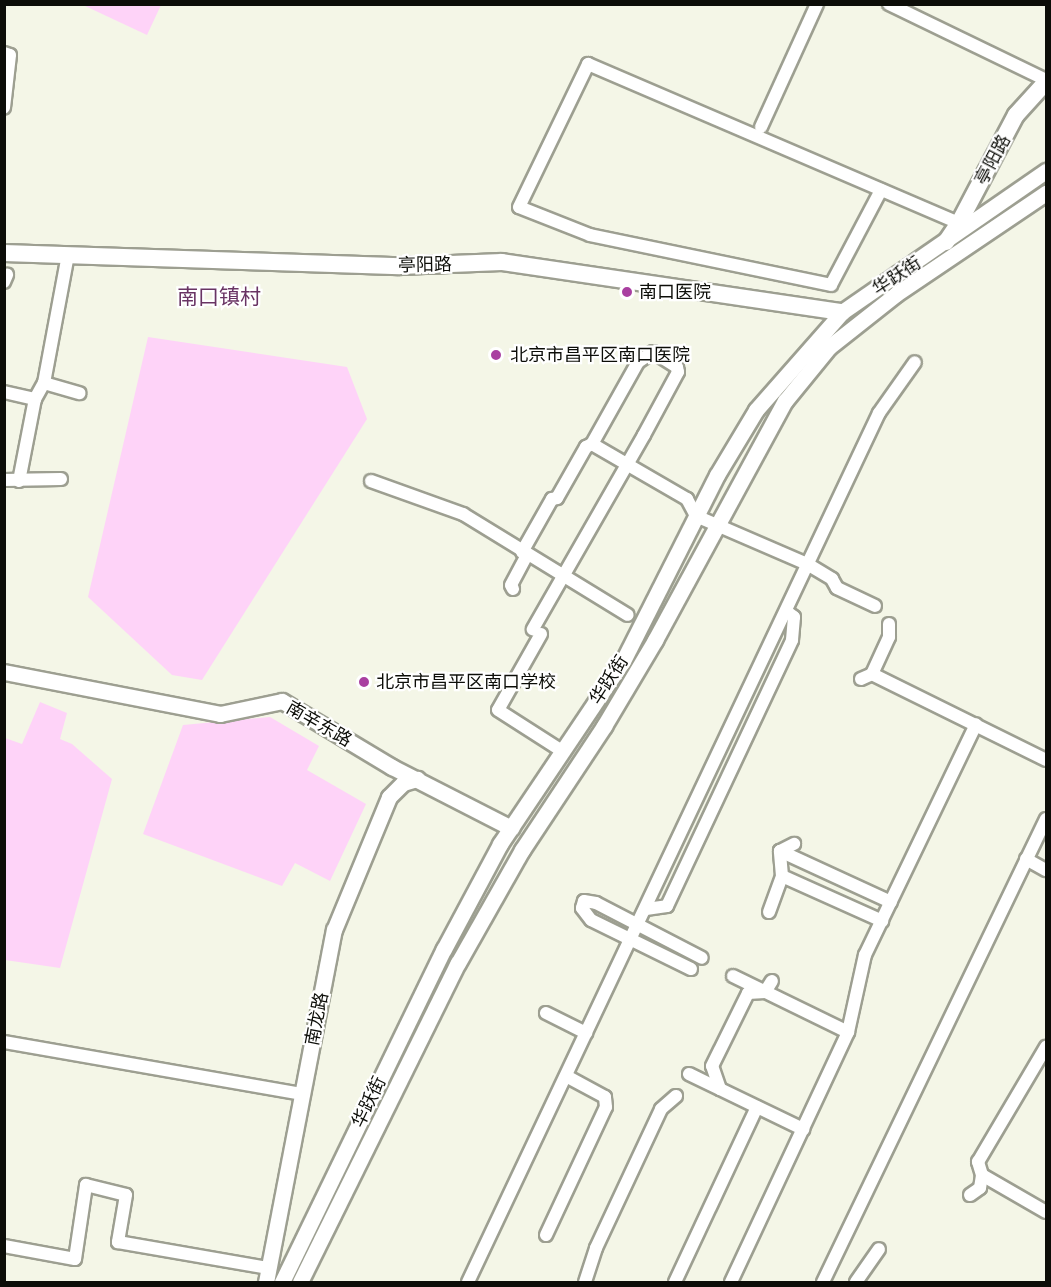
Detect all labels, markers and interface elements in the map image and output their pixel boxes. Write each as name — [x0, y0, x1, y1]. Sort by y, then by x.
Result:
street label: 亭阳路 — [971, 131, 1015, 189]
street label: 华跃街 — [868, 252, 926, 300]
street label: 亭阳路 — [398, 254, 452, 276]
place label: 南口医院 — [639, 281, 711, 303]
district label: 南口镇村 — [177, 284, 261, 310]
marker: 南口医院 — [620, 285, 634, 299]
place label: 北京市昌平区南口医院 — [510, 344, 690, 366]
marker: 北京市昌平区南口医院 — [487, 346, 505, 364]
street label: 华跃街 — [585, 651, 633, 709]
place label: 北京市昌平区南口学校 — [376, 671, 556, 693]
marker: 北京市昌平区南口学校 — [357, 675, 371, 689]
street label: 南辛东路 — [282, 697, 356, 751]
street label: 南龙路 — [301, 990, 333, 1048]
street label: 华跃街 — [347, 1073, 391, 1131]

